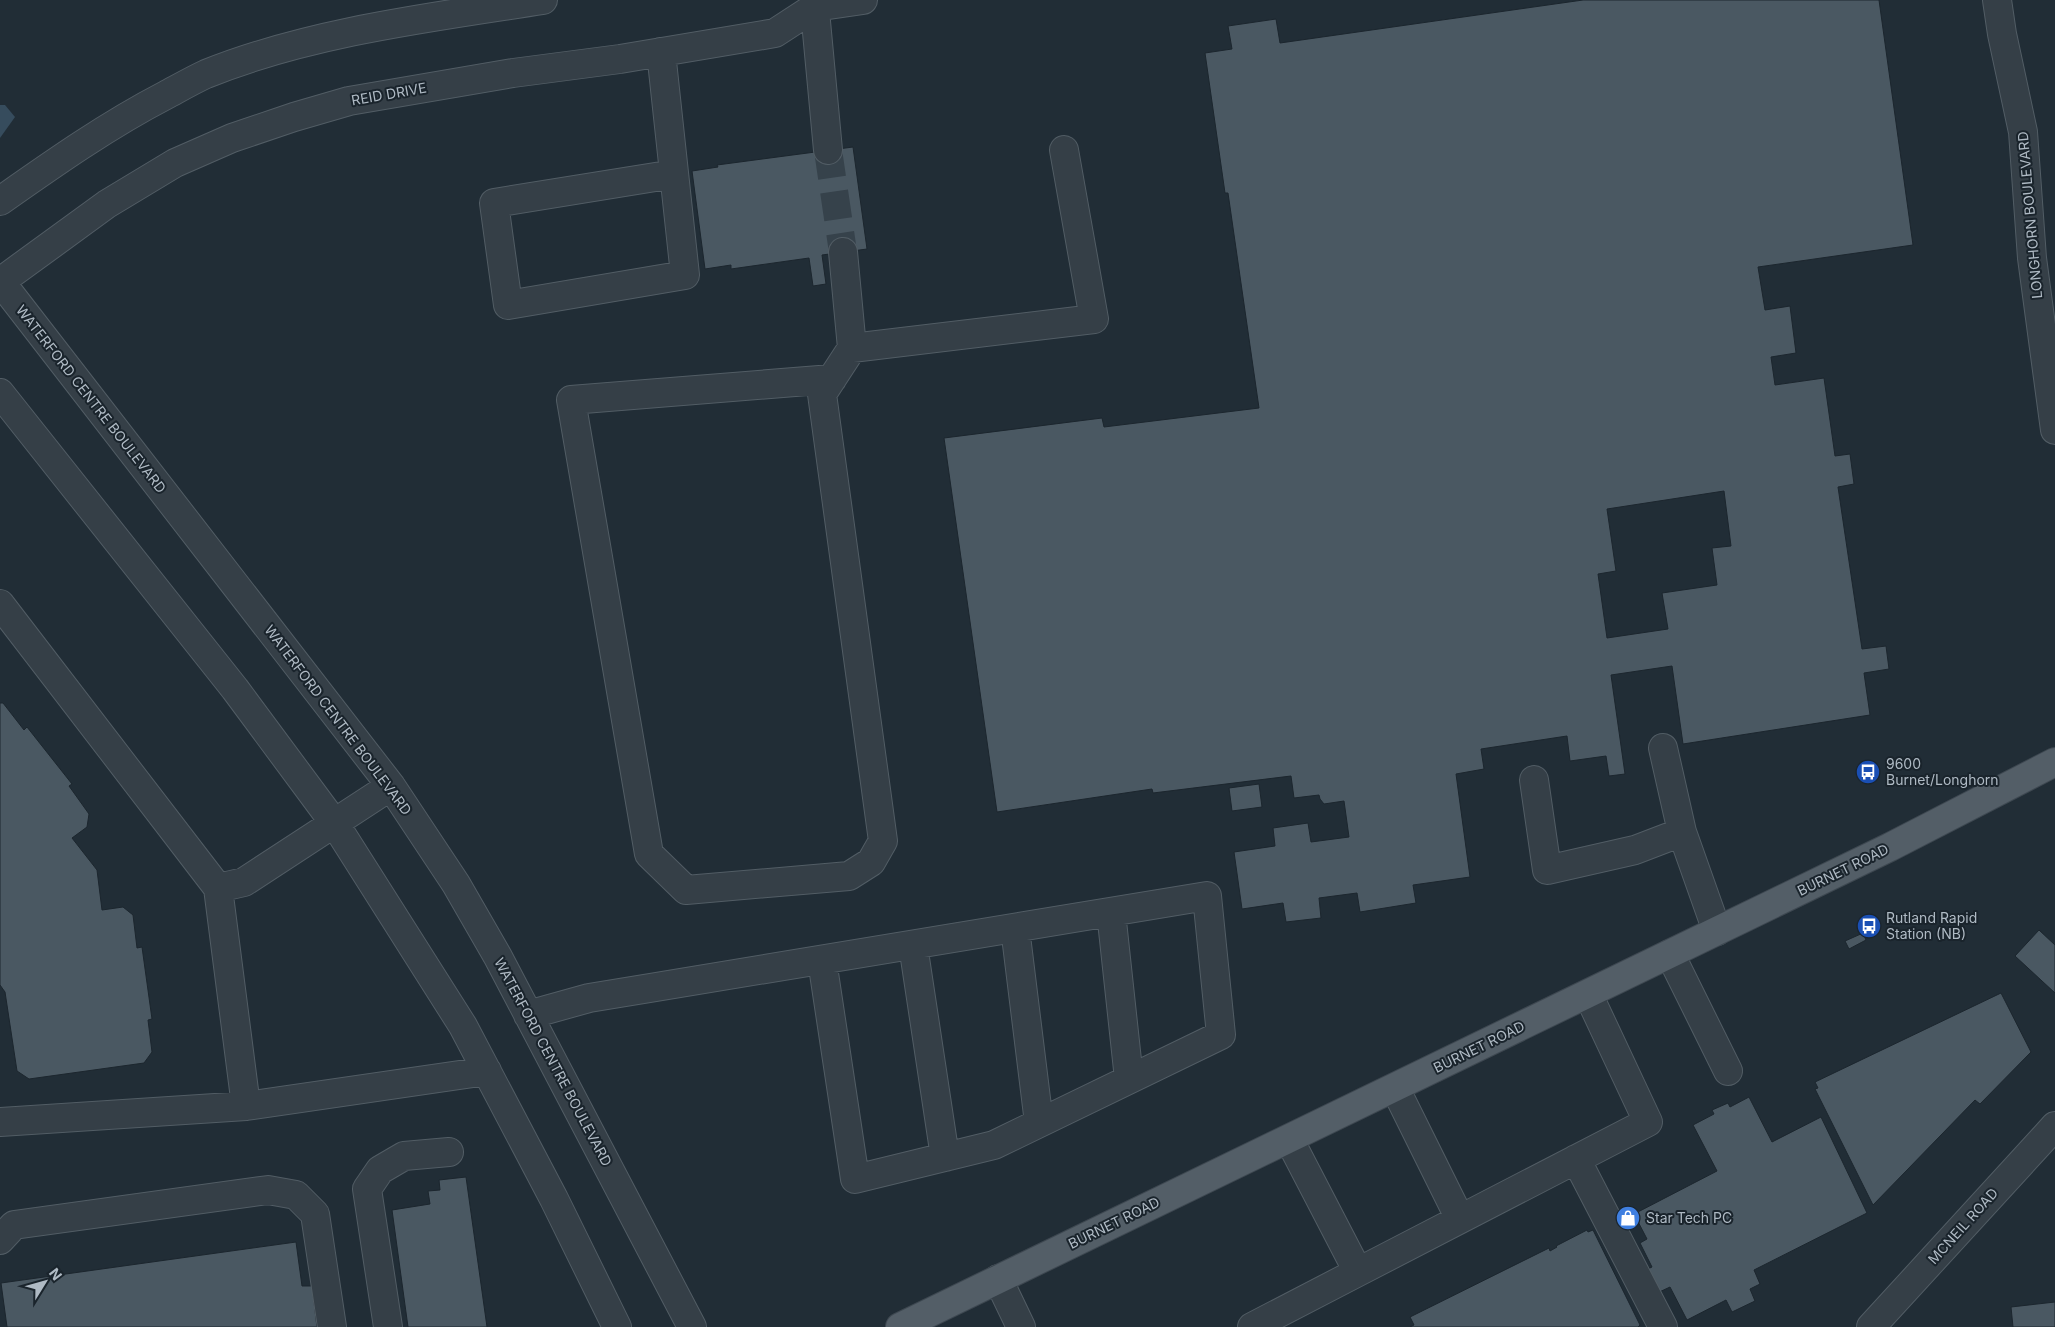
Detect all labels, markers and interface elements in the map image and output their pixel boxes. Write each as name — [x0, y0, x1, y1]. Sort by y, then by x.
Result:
street label: REID DRIVE — [350, 79, 428, 108]
street label: LONGHORN BOULEVARD — [2014, 131, 2045, 299]
street label: WATERFORD CENTRE BOULEVARD — [13, 301, 170, 496]
street label: WATERFORD CENTRE BOULEVARD — [261, 621, 415, 818]
place label: 9600 Burnet/Longhorn — [1886, 755, 1999, 788]
bus stop icon: 9600 Burnet/Longhorn — [1855, 759, 1881, 785]
street label: BURNET ROAD — [1794, 840, 1891, 899]
place label: Rutland Rapid Station (NB) — [1886, 909, 1977, 942]
bus stop icon: Rutland Rapid Station (NB) — [1856, 913, 1882, 939]
street label: WATERFORD CENTRE BOULEVARD — [491, 955, 616, 1169]
street label: BURNET ROAD — [1430, 1017, 1527, 1076]
street label: MCNEIL ROAD — [1924, 1184, 2001, 1267]
street label: BURNET ROAD — [1065, 1193, 1162, 1252]
shop icon: Star Tech PC — [1615, 1205, 1641, 1231]
place label: Star Tech PC — [1646, 1209, 1732, 1226]
north arrow — [20, 1257, 70, 1307]
text: N — [46, 1264, 66, 1283]

